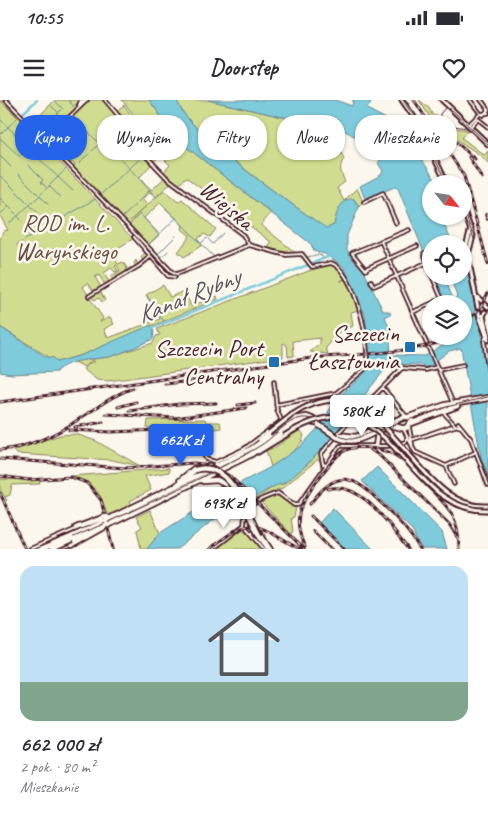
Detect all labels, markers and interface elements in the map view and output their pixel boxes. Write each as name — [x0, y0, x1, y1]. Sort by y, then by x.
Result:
text: 10:55 — [25, 6, 62, 30]
icon: menu — [20, 54, 48, 82]
text: Doorstep — [210, 54, 278, 82]
icon: heart — [440, 54, 468, 82]
chip: Kupno — [15, 115, 87, 160]
chip: Wynajem — [97, 115, 188, 160]
chip: Filtry — [198, 115, 267, 160]
chip: Nowe — [277, 115, 345, 160]
chip: Mieszkanie — [355, 115, 457, 160]
street label: Wiejska — [194, 174, 262, 238]
north arrow — [422, 175, 472, 225]
map controls — [422, 175, 472, 345]
park label: ROD im. L. Waryńskiego — [15, 208, 118, 266]
button: locate — [422, 235, 472, 285]
water label: Kanał Rybny — [132, 259, 249, 331]
button: layers — [422, 295, 472, 345]
place label: Szczecin Łasztownia — [308, 318, 401, 376]
place label: Szczecin Port Centralny — [154, 333, 265, 391]
marker: Szczecin Łasztownia — [403, 340, 417, 354]
marker: Szczecin Port Centralny — [267, 355, 281, 369]
pin: 580K zł — [316, 394, 408, 437]
text: 580K zł — [341, 401, 383, 421]
pin: 662K zł — [135, 424, 227, 466]
text: 662K zł — [160, 430, 202, 450]
pin: 693K zł — [178, 486, 270, 529]
text: 693K zł — [203, 493, 245, 513]
icon: home — [199, 599, 289, 689]
text: 662 000 zł — [20, 731, 99, 757]
text: 2 pok. · 80 m² — [20, 757, 95, 777]
text: Mieszkanie — [20, 777, 78, 797]

